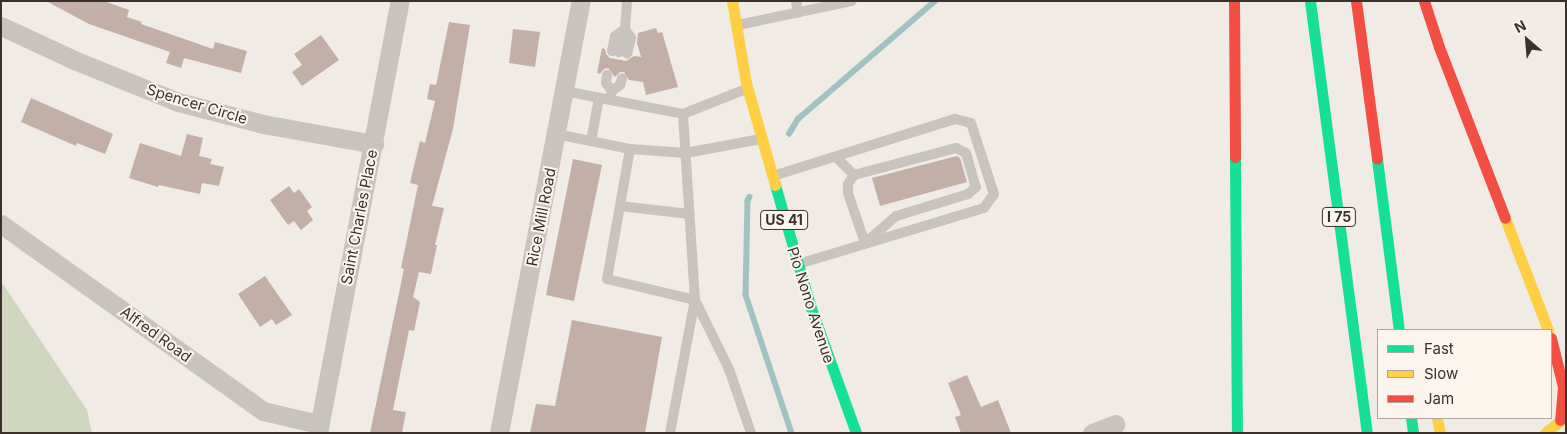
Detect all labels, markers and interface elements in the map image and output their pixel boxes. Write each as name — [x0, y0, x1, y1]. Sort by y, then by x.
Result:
north arrow — [1502, 15, 1552, 65]
text: N — [1511, 16, 1529, 36]
street label: Spencer Circle — [144, 80, 250, 128]
street label: Saint Charles Place — [337, 148, 381, 286]
street label: Rice Mill Road — [523, 166, 559, 268]
road number: I 75 — [1322, 206, 1356, 228]
road number: US 41 — [759, 208, 809, 232]
street label: Pio Nono Avenue — [784, 244, 838, 366]
street label: Alfred Road — [117, 302, 195, 366]
legend — [1377, 329, 1552, 419]
text: Fast — [1424, 339, 1454, 358]
text: Slow — [1424, 364, 1458, 383]
text: Jam — [1424, 389, 1454, 408]

